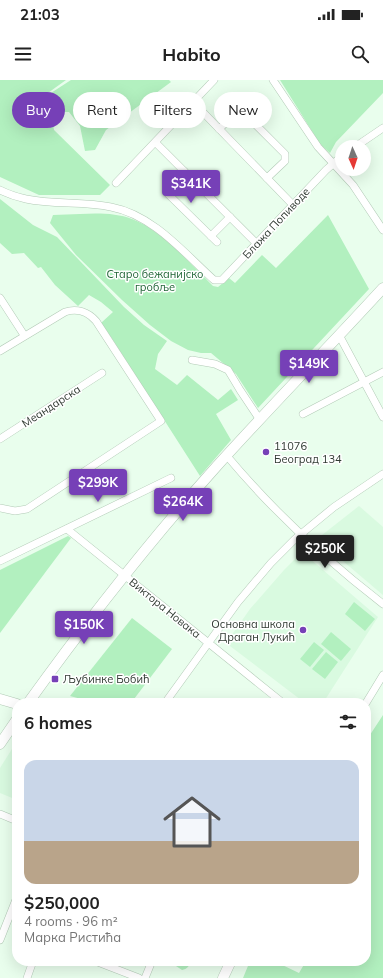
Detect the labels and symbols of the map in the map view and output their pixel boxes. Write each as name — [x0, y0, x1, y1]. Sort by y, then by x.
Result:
north arrow — [335, 140, 371, 176]
pin: $341K — [163, 170, 219, 204]
street label: Блажа Попиводе — [239, 184, 313, 262]
park label: Старо бежанијско гробље — [106, 267, 204, 294]
pin: $149K — [281, 350, 337, 384]
street label: Меандарска — [19, 382, 83, 430]
place label: 11076 Београд 134 — [274, 439, 342, 466]
marker: 11076 Београд 134 — [261, 447, 271, 457]
pin: $299K — [70, 469, 126, 503]
pin: $264K — [155, 488, 211, 522]
pin: $250K — [297, 535, 353, 569]
street label: Виктора Новака — [126, 575, 204, 641]
pin: $150K — [56, 611, 112, 645]
place label: Основна школа Драган Лукић — [211, 617, 295, 644]
marker: Основна школа Драган Лукић — [298, 625, 308, 635]
place label: Љубинке Бобић — [63, 672, 150, 686]
marker: Љубинке Бобић — [50, 674, 60, 684]

